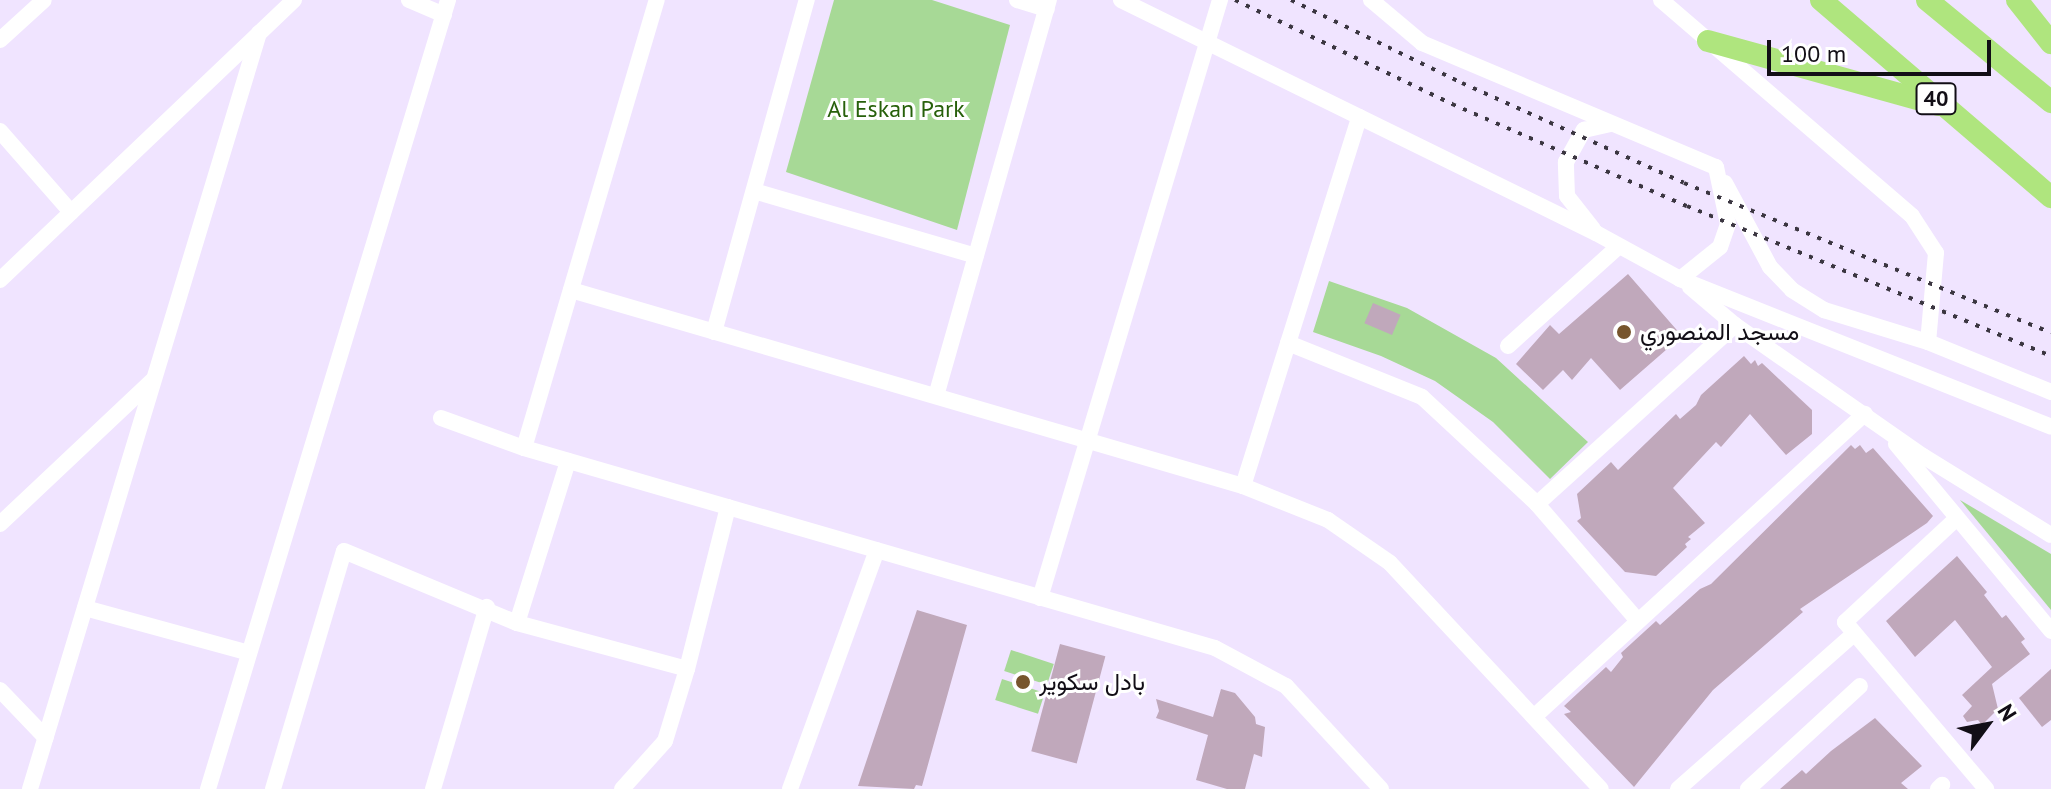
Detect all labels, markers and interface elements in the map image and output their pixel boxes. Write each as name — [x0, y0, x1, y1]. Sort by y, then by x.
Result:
scale bar — [1771, 24, 1995, 74]
text: 100 m — [1781, 38, 1846, 69]
road number: 40 — [1914, 81, 1958, 117]
park label: Al Eskan Park — [827, 95, 965, 123]
place label: مسجد المنصوري — [1640, 318, 1799, 346]
marker: مسجد المنصوري — [1615, 323, 1633, 341]
place label: بادل سكوير — [1039, 668, 1145, 696]
marker: بادل سكوير — [1014, 673, 1032, 691]
north arrow — [1947, 685, 2027, 765]
text: N — [1992, 699, 2023, 726]

